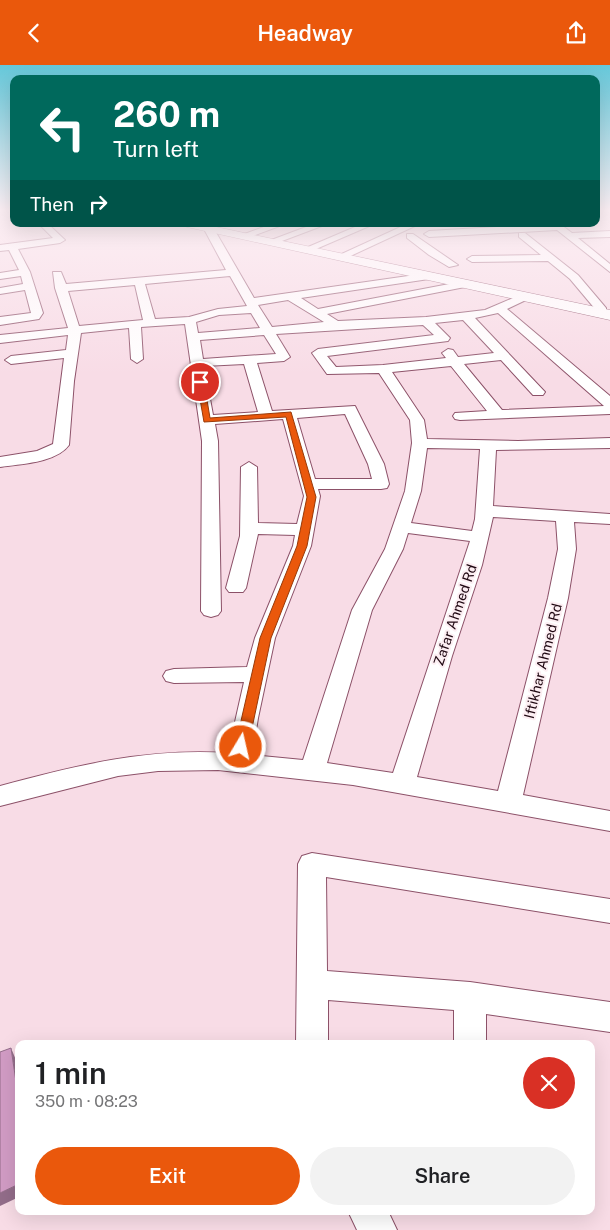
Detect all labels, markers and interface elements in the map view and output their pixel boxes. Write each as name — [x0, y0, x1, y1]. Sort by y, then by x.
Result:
icon: back — [20, 19, 48, 47]
icon: share — [562, 19, 590, 47]
text: Headway — [257, 20, 353, 46]
text: 260 m — [113, 94, 220, 135]
icon: left — [30, 95, 95, 160]
text: Turn left — [113, 136, 199, 162]
icon: right — [84, 190, 112, 218]
text: Then — [30, 193, 74, 215]
pin — [179, 361, 221, 403]
icon: arrive — [186, 368, 214, 396]
street label: Zafar Ahmed Rd — [430, 562, 480, 668]
street label: Iftikhar Ahmed Rd — [521, 602, 565, 720]
position arrow — [214, 720, 266, 772]
text: 1 min — [35, 1055, 106, 1091]
button: close — [523, 1057, 575, 1109]
text: 350 m · 08:23 — [35, 1092, 138, 1111]
button: Exit — [35, 1147, 300, 1205]
button: Share — [310, 1147, 575, 1205]

